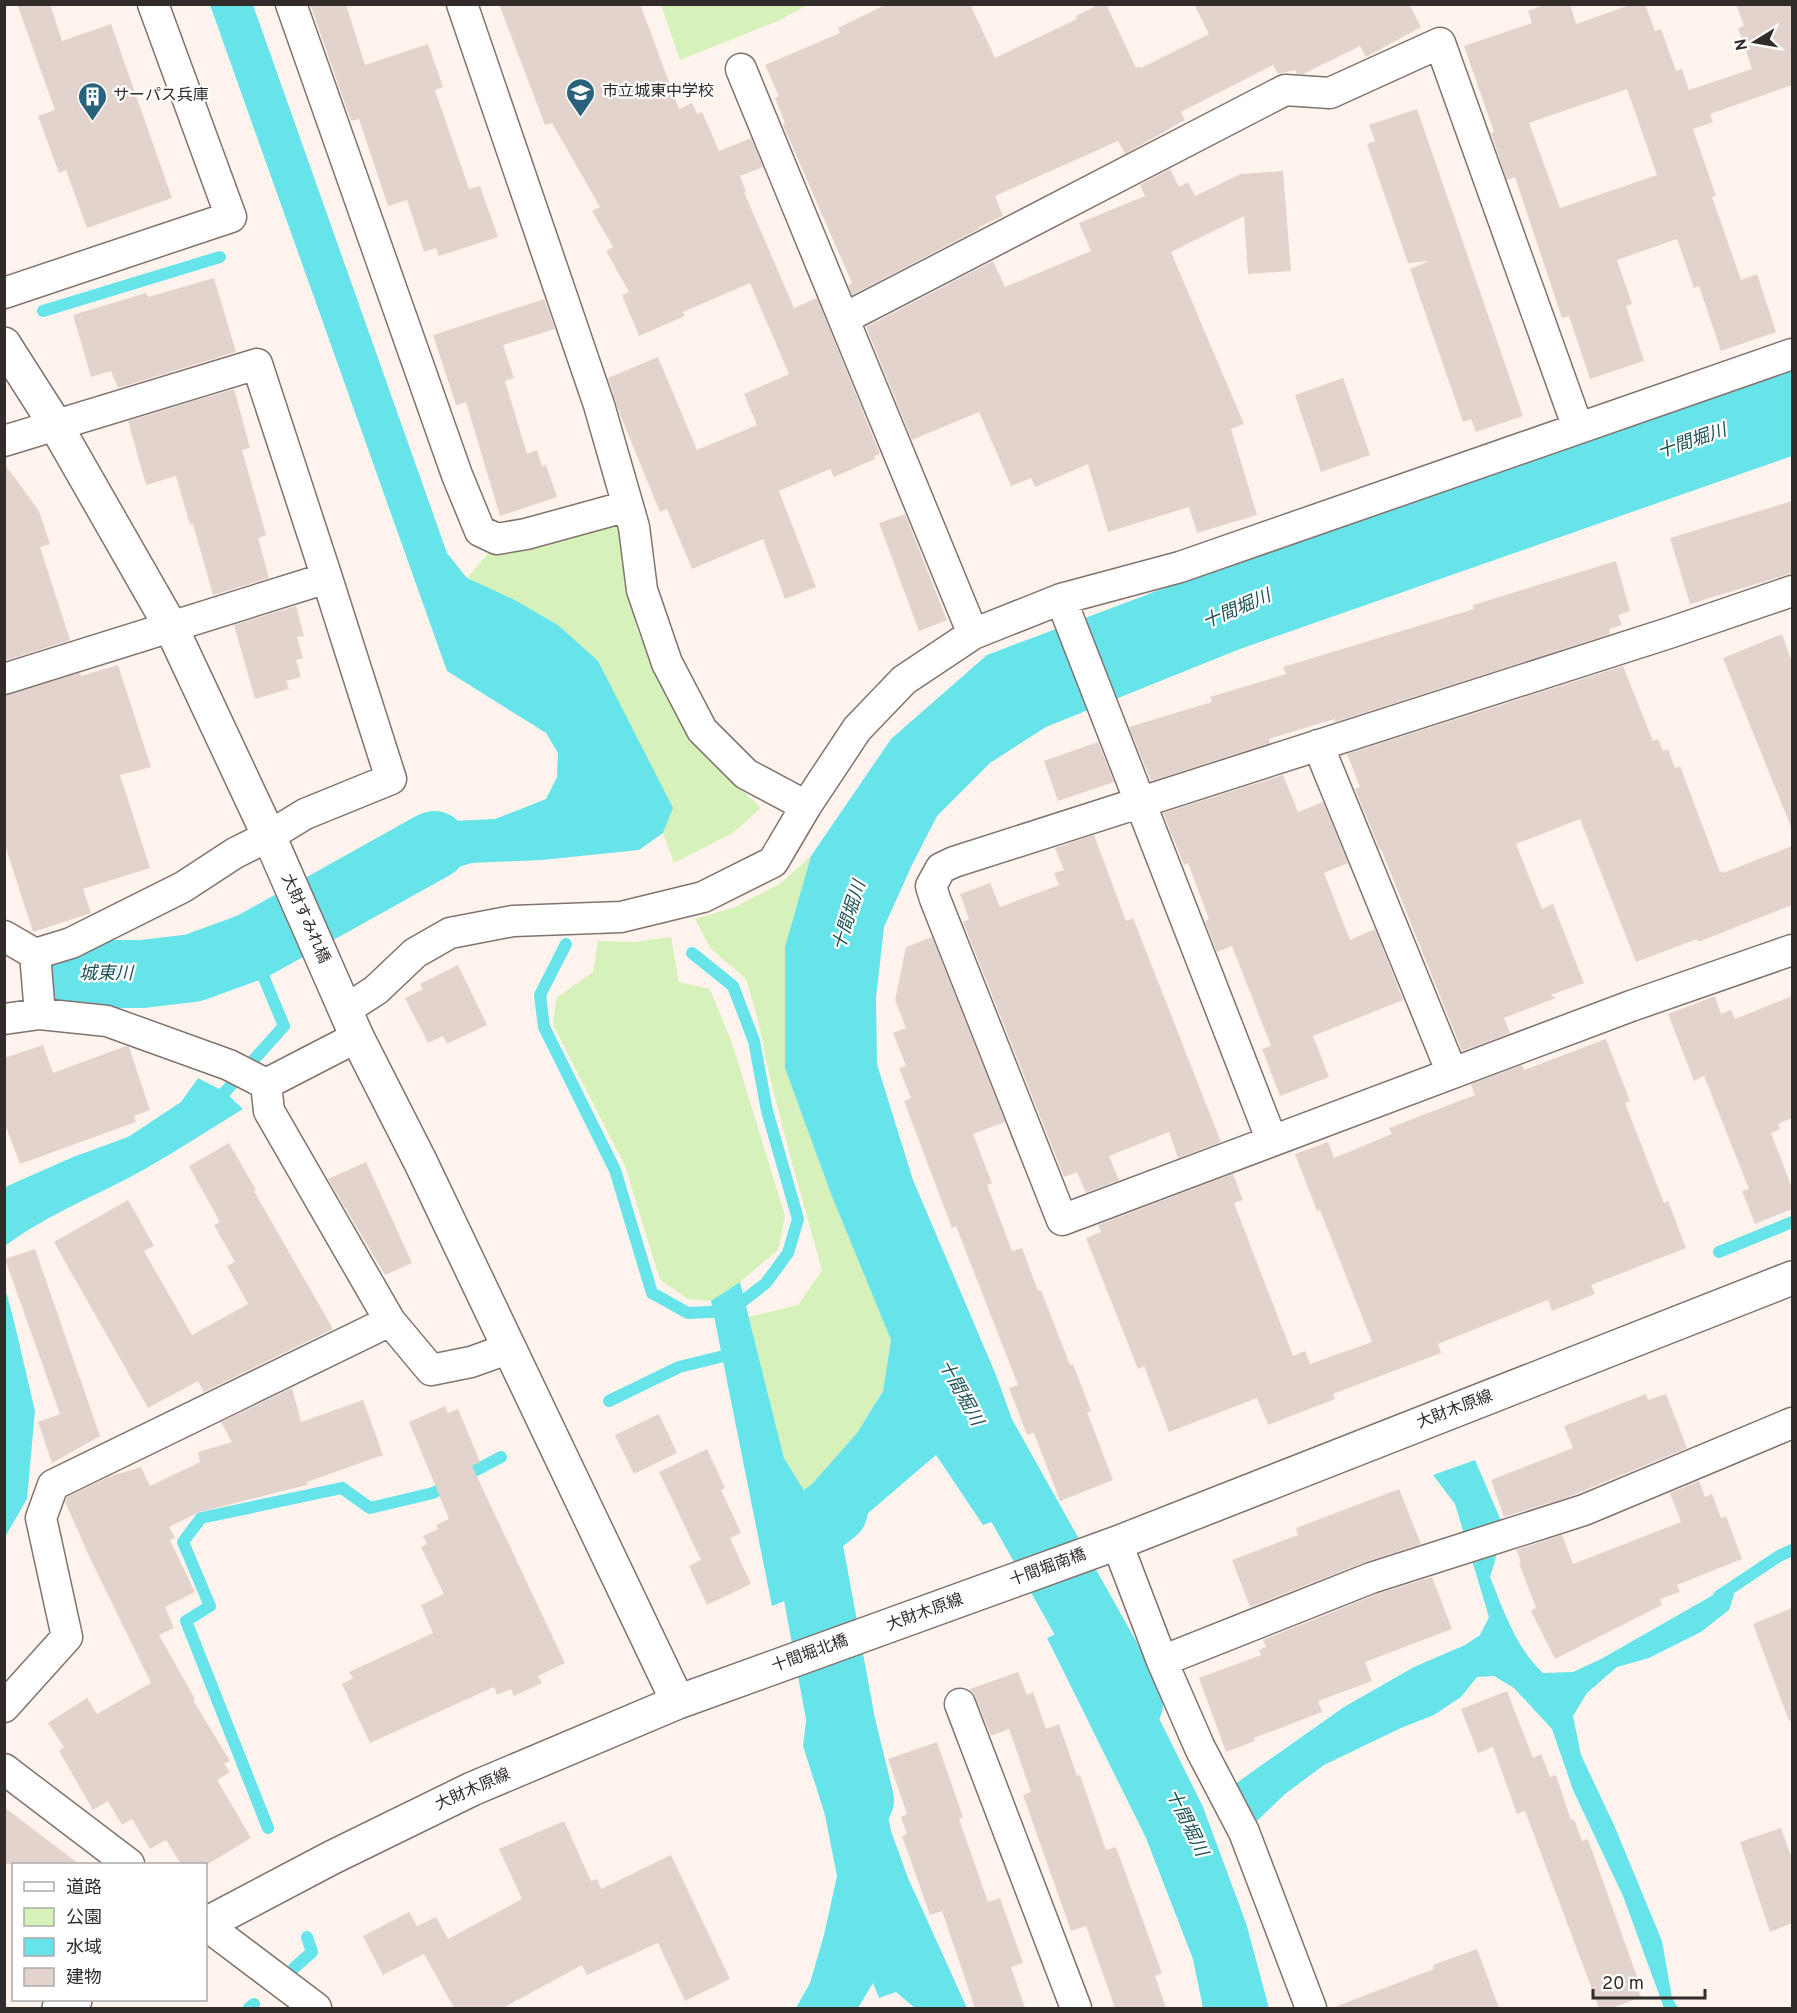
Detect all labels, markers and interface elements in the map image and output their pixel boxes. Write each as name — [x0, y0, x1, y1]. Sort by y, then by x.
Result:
north arrow — [1725, 12, 1785, 72]
text: N — [1731, 37, 1753, 52]
school or university icon: 市立城東中学校 — [565, 76, 597, 118]
building icon: サーパス兵庫 — [76, 80, 108, 122]
place label: 市立城東中学校 — [602, 82, 714, 102]
place label: サーパス兵庫 — [113, 86, 209, 106]
water label: 十間堀川 — [1654, 419, 1732, 465]
water label: 十間堀川 — [1199, 585, 1276, 635]
street label: 大財すみれ橋 — [276, 871, 334, 967]
water label: 十間堀川 — [828, 876, 873, 954]
water label: 城東川 — [79, 963, 135, 986]
water label: 十間堀川 — [932, 1356, 988, 1432]
street label: 大財木原線 — [1414, 1386, 1496, 1434]
street label: 十間堀南橋 — [1007, 1545, 1089, 1591]
street label: 大財木原線 — [884, 1590, 966, 1636]
street label: 十間堀北橋 — [769, 1631, 851, 1677]
street label: 大財木原線 — [432, 1765, 514, 1815]
water label: 十間堀川 — [1160, 1786, 1213, 1862]
legend — [12, 1863, 207, 2001]
text: 道路 — [66, 1877, 102, 1900]
text: 公園 — [66, 1907, 102, 1930]
text: 水域 — [66, 1937, 102, 1960]
scale bar — [1593, 1962, 1706, 2000]
text: 建物 — [66, 1967, 102, 1990]
text: 20 m — [1602, 1973, 1644, 1996]

